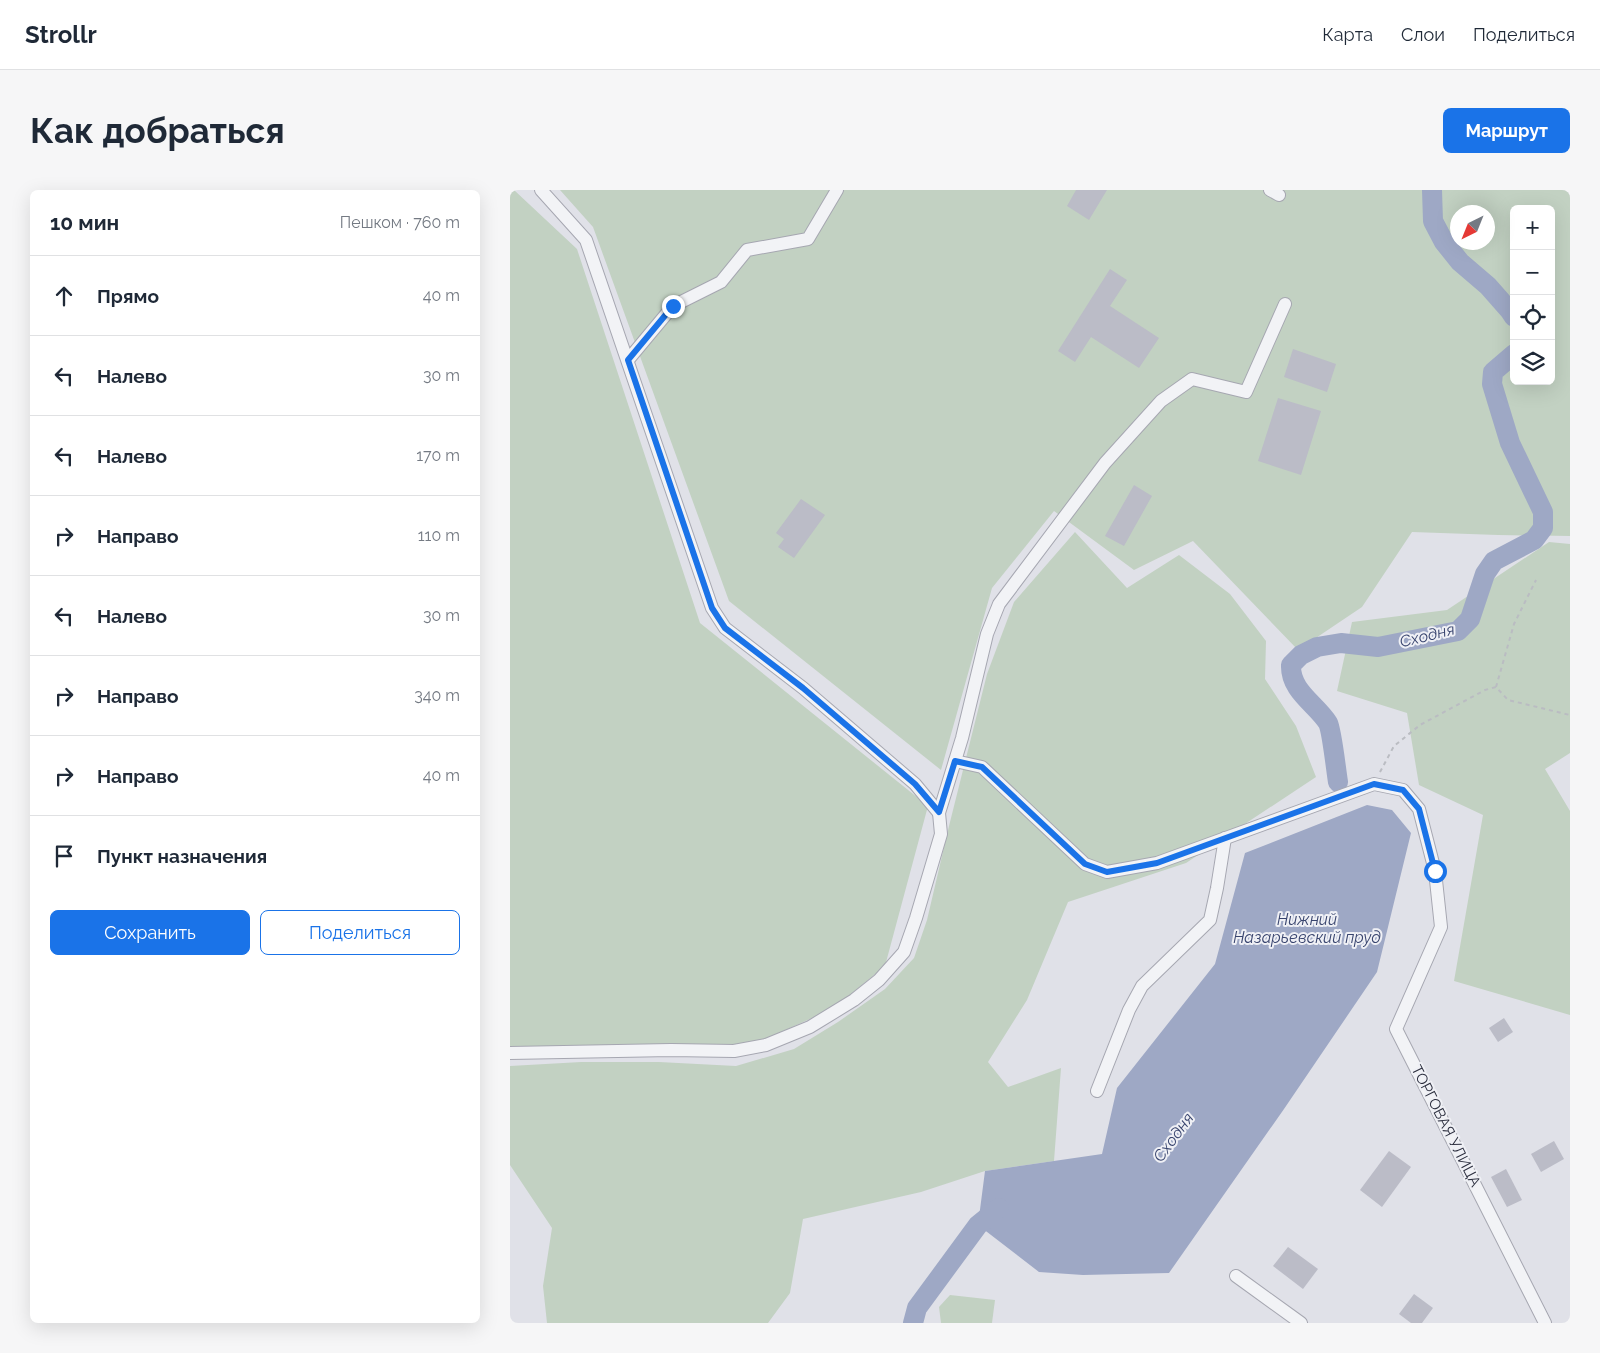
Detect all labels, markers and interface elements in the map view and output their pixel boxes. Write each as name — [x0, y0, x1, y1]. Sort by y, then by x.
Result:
text: Strollr — [25, 20, 97, 49]
text: Карта — [1322, 24, 1373, 45]
text: Слои — [1401, 24, 1445, 45]
text: Поделиться — [1473, 24, 1575, 45]
button: Маршрут — [1443, 108, 1570, 153]
text: Как добраться — [30, 110, 285, 151]
north arrow — [1450, 205, 1495, 250]
map controls — [1510, 205, 1555, 385]
button: + — [1510, 205, 1555, 250]
text: 10 мин — [50, 210, 119, 235]
text: Пешком · 760 m — [340, 213, 460, 232]
button: − — [1510, 250, 1555, 295]
icon: ahead — [50, 282, 78, 310]
text: Прямо — [97, 285, 159, 307]
text: 40 m — [423, 286, 460, 305]
route end — [662, 295, 685, 318]
button: locate — [1510, 295, 1555, 340]
button: layers — [1510, 340, 1555, 385]
icon: left — [50, 362, 78, 390]
text: Налево — [97, 365, 167, 387]
text: 30 m — [423, 366, 460, 385]
icon: left — [50, 442, 78, 470]
text: Налево — [97, 445, 167, 467]
text: 170 m — [416, 446, 460, 465]
icon: right — [50, 522, 78, 550]
text: Направо — [97, 525, 178, 547]
text: 110 m — [418, 526, 460, 545]
icon: left — [50, 602, 78, 630]
text: Налево — [97, 605, 167, 627]
text: 30 m — [423, 606, 460, 625]
water label: Сходня — [1398, 619, 1457, 651]
icon: right — [50, 682, 78, 710]
text: Направо — [97, 685, 178, 707]
text: 340 m — [414, 686, 460, 705]
icon: right — [50, 762, 78, 790]
text: Направо — [97, 765, 178, 787]
text: 40 m — [423, 766, 460, 785]
icon: arrive — [50, 842, 78, 870]
text: Пункт назначения — [97, 845, 267, 867]
route start — [1424, 860, 1447, 883]
button: Сохранить — [50, 910, 250, 955]
button: Поделиться — [260, 910, 460, 955]
water label: Нижний Назарьевский пруд — [1233, 910, 1381, 947]
street label: ТОРГОВАЯ УЛИЦА — [1407, 1062, 1485, 1190]
water label: Сходня — [1149, 1109, 1198, 1166]

